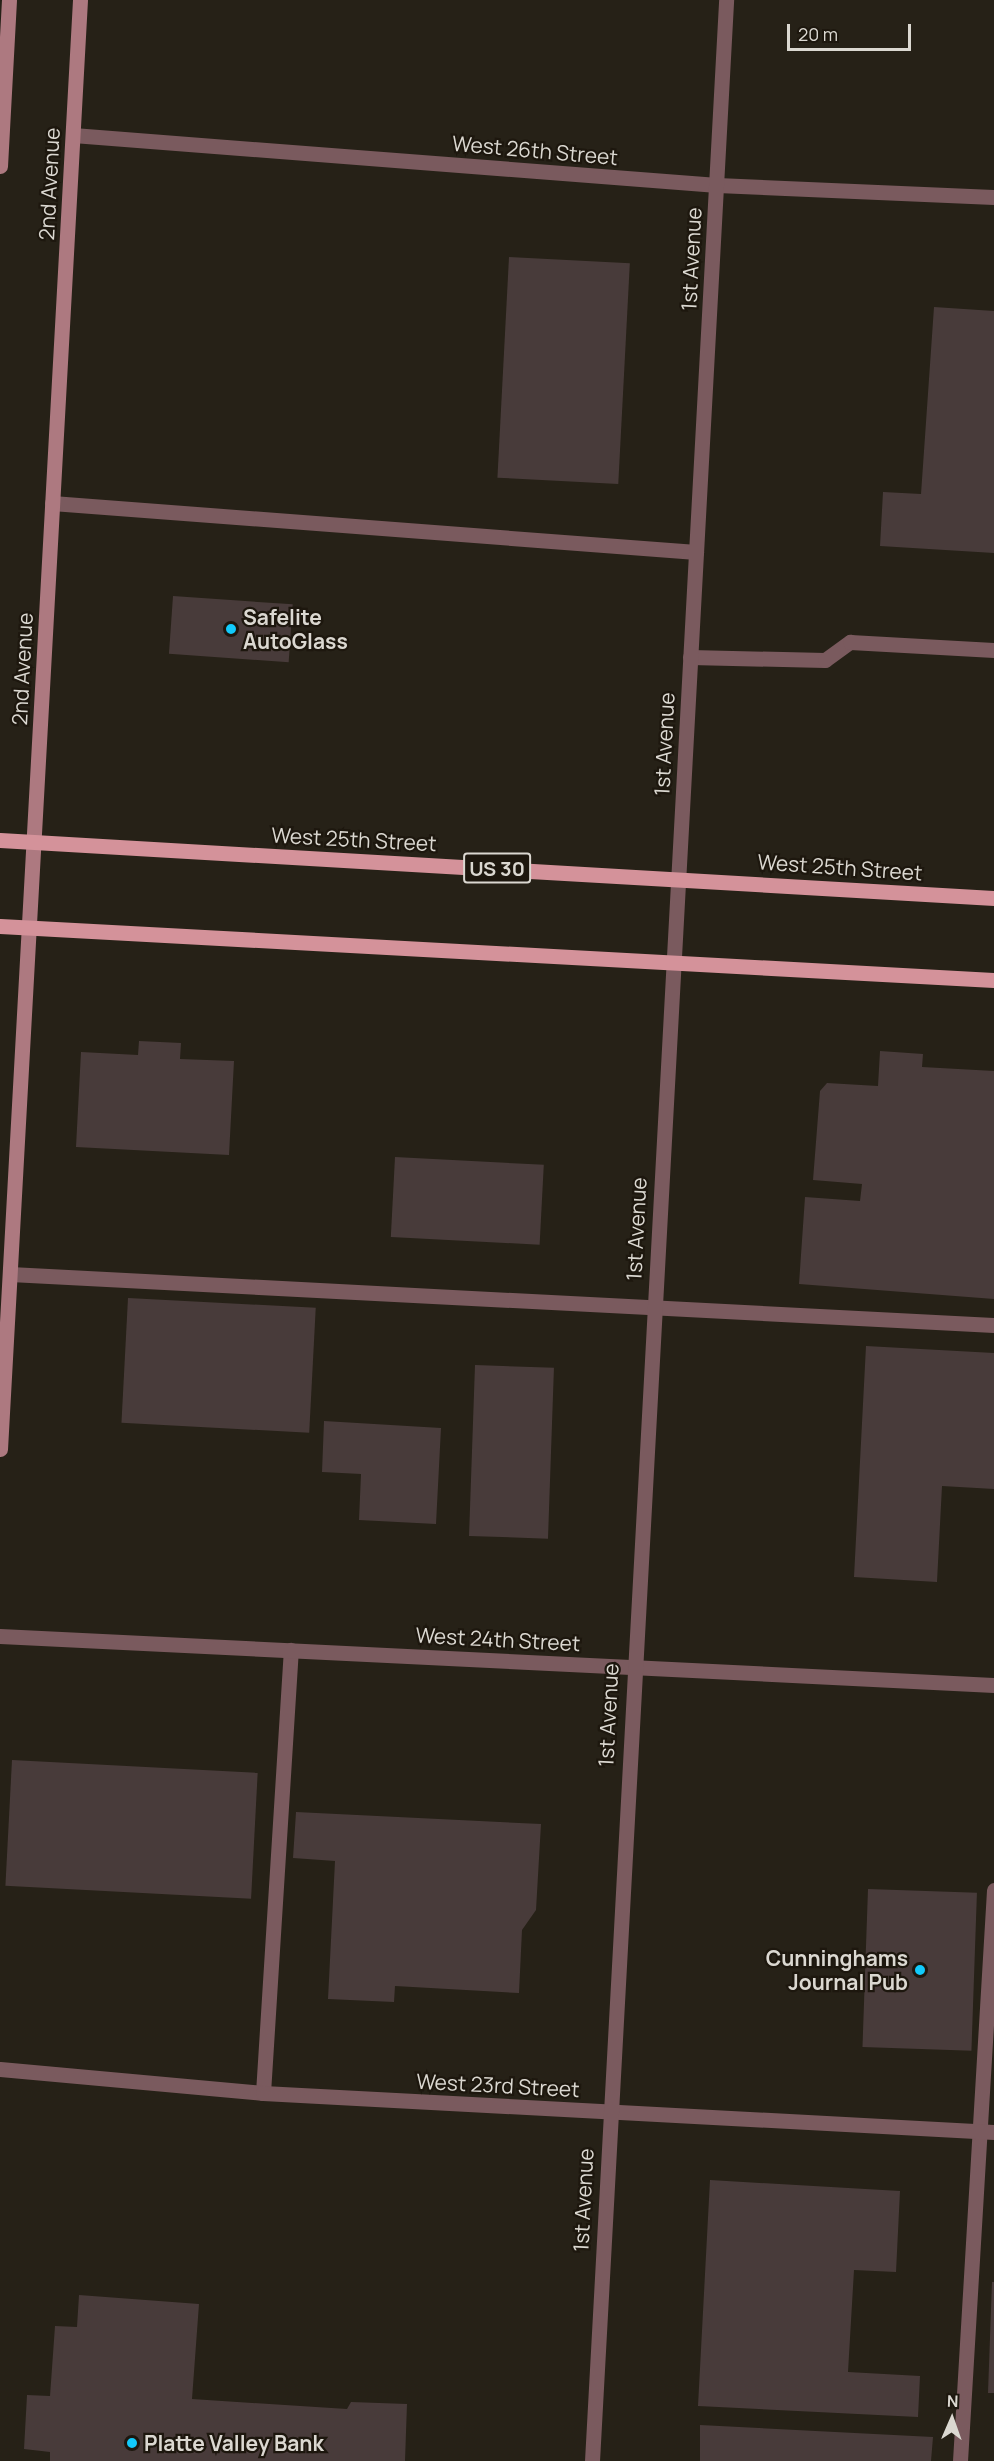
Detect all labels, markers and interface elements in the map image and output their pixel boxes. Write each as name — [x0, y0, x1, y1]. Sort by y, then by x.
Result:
scale bar — [790, 12, 914, 50]
text: 20 m — [798, 22, 838, 46]
street label: 2nd Avenue — [33, 127, 65, 241]
street label: West 26th Street — [451, 130, 619, 170]
street label: 1st Avenue — [676, 207, 706, 311]
place label: Safelite AutoGlass — [243, 604, 348, 654]
street label: 2nd Avenue — [6, 612, 38, 726]
marker: Safelite AutoGlass — [224, 622, 238, 636]
street label: 1st Avenue — [649, 692, 679, 796]
street label: West 25th Street — [271, 822, 437, 856]
street label: West 25th Street — [757, 849, 923, 885]
road number: US 30 — [462, 851, 532, 885]
street label: 1st Avenue — [621, 1177, 651, 1281]
street label: West 24th Street — [415, 1622, 581, 1656]
street label: 1st Avenue — [593, 1663, 623, 1767]
place label: Cunninghams Journal Pub — [766, 1945, 908, 1995]
marker: Cunninghams Journal Pub — [913, 1963, 927, 1977]
street label: West 23rd Street — [416, 2068, 580, 2102]
street label: 1st Avenue — [568, 2148, 598, 2252]
north arrow — [922, 2389, 982, 2449]
text: N — [946, 2390, 959, 2412]
place label: Platte Valley Bank — [144, 2430, 324, 2456]
marker: Platte Valley Bank — [125, 2436, 139, 2450]

